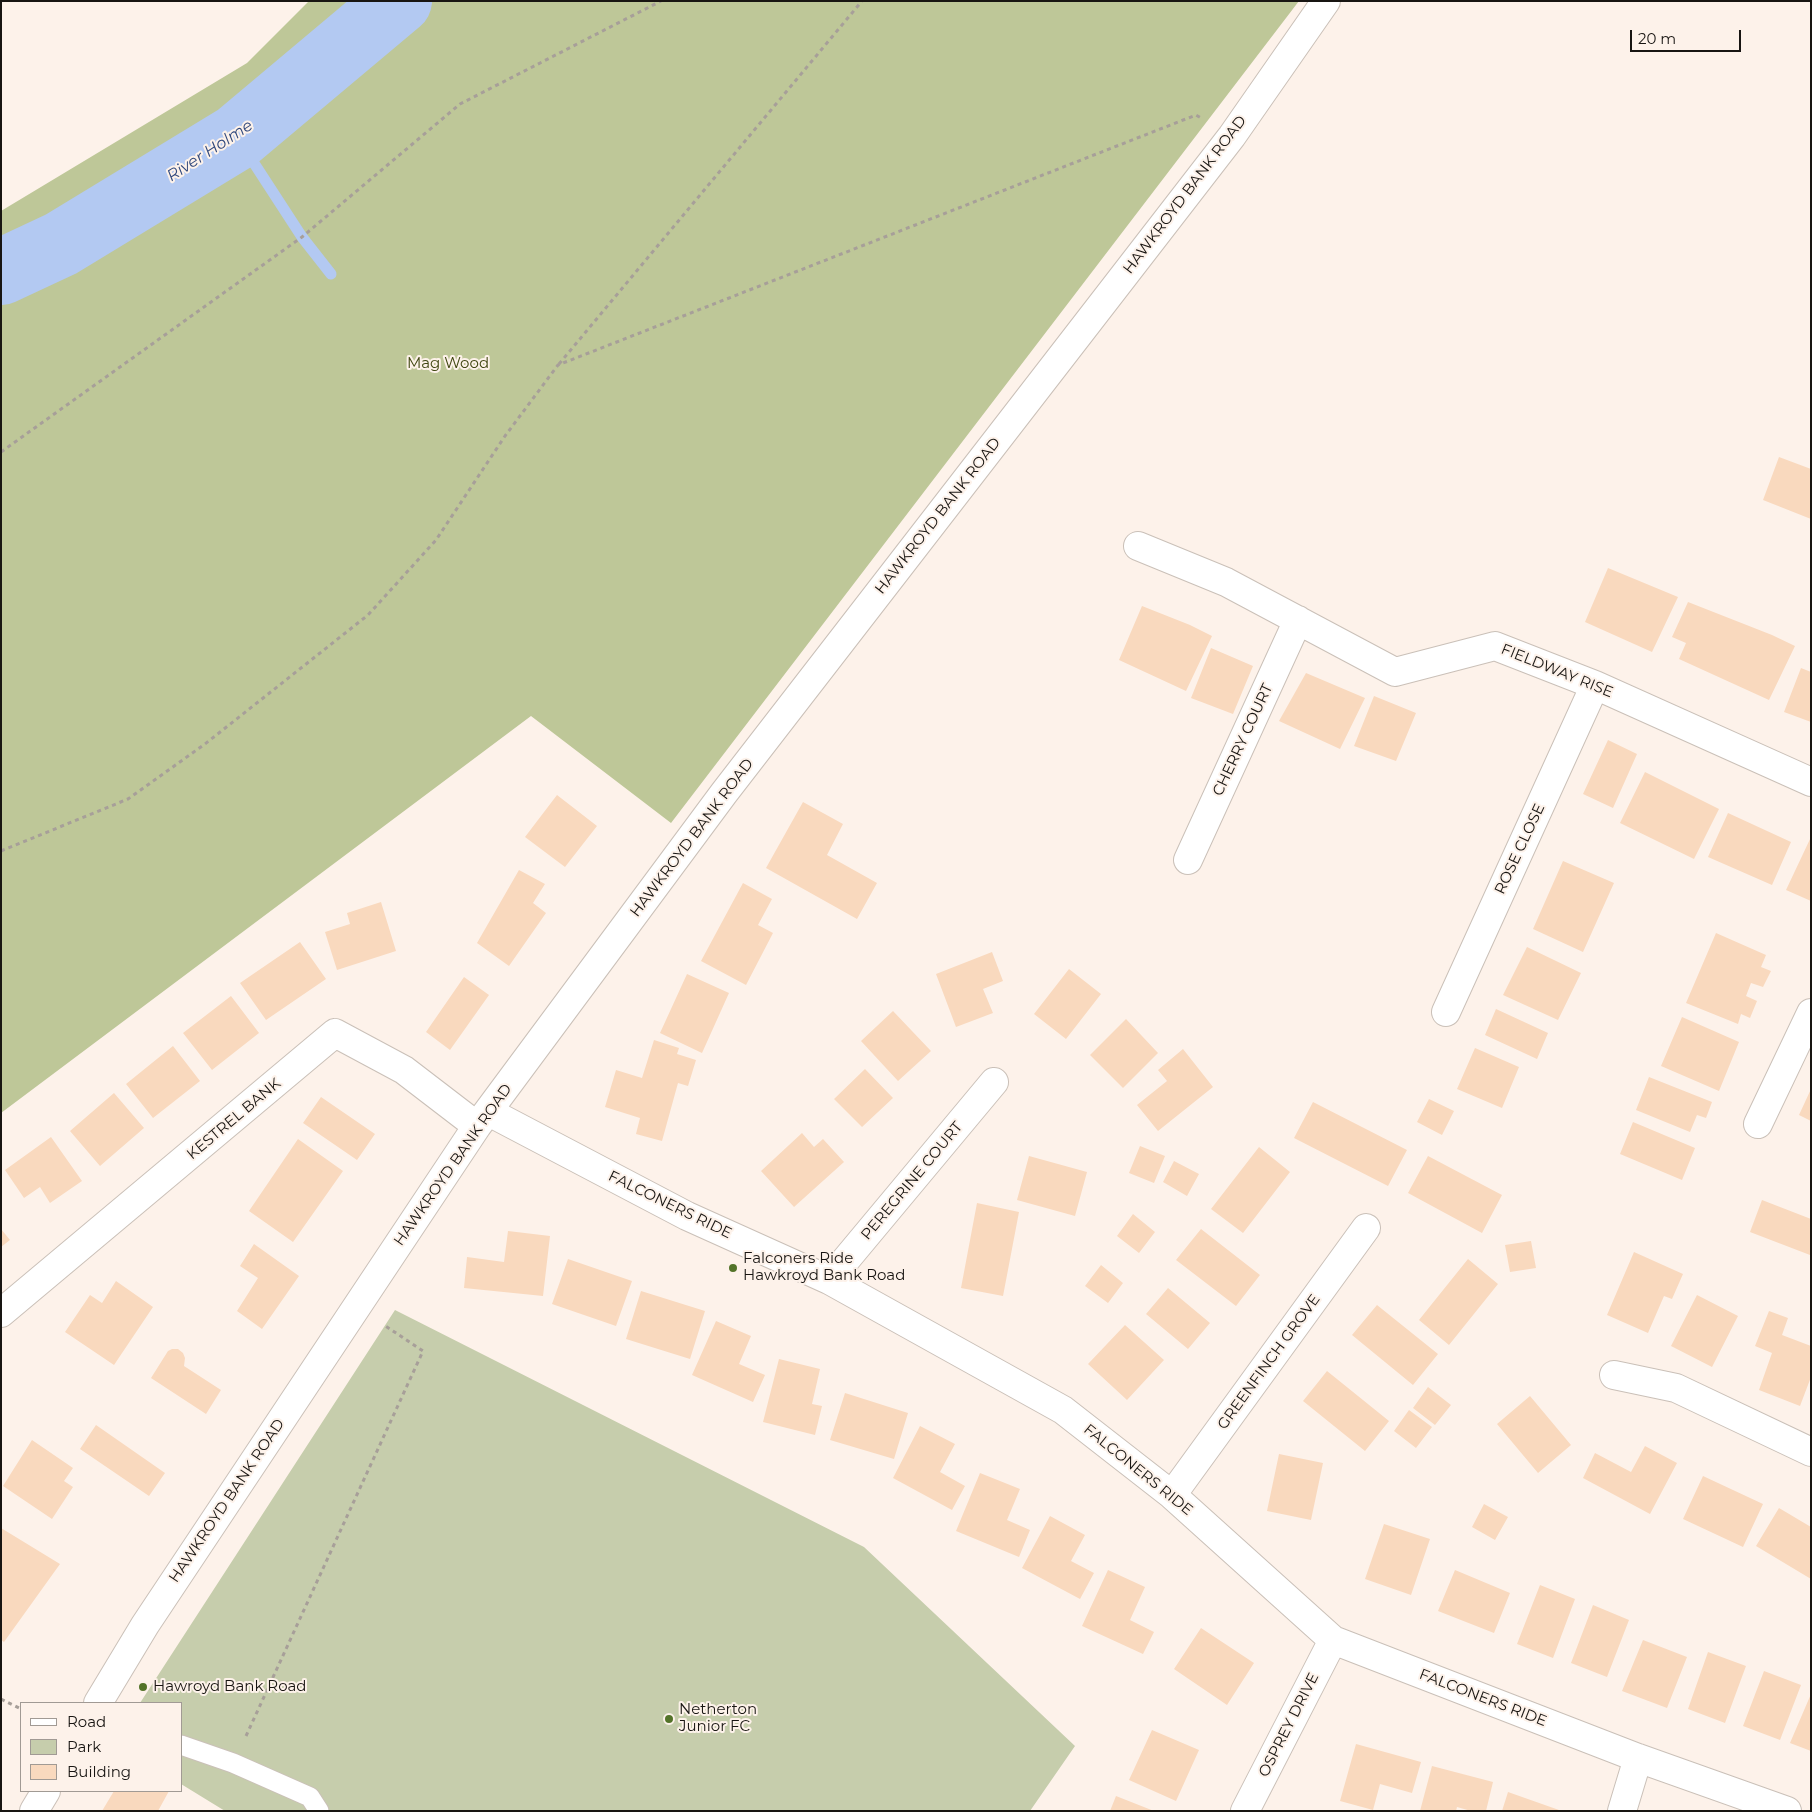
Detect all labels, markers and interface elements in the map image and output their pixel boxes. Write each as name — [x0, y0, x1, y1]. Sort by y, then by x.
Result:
scale bar — [1632, 20, 1743, 52]
text: 20 m — [1638, 29, 1676, 48]
street label: HAWKROYD BANK ROAD — [1120, 112, 1250, 278]
water label: River Holme — [163, 116, 257, 186]
park label: Mag Wood — [407, 355, 489, 373]
street label: HAWKROYD BANK ROAD — [871, 434, 1005, 598]
street label: FIELDWAY RISE — [1498, 640, 1616, 702]
street label: CHERRY COURT — [1209, 681, 1277, 799]
street label: HAWKROYD BANK ROAD — [627, 755, 757, 921]
street label: ROSE CLOSE — [1491, 801, 1549, 897]
street label: KESTREL BANK — [183, 1075, 285, 1163]
street label: HAWKROYD BANK ROAD — [390, 1081, 516, 1249]
street label: PEREGRINE COURT — [857, 1118, 967, 1244]
street label: FALCONERS RIDE — [605, 1167, 735, 1243]
place label: Falconers Ride Hawkroyd Bank Road — [743, 1250, 905, 1285]
marker: Falconers Ride Hawkroyd Bank Road — [727, 1262, 739, 1274]
street label: GREENFINCH GROVE — [1214, 1291, 1324, 1433]
street label: HAWKROYD BANK ROAD — [165, 1416, 289, 1586]
street label: FALCONERS RIDE — [1080, 1420, 1196, 1520]
street label: FALCONERS RIDE — [1417, 1665, 1549, 1731]
street label: OSPREY DRIVE — [1255, 1670, 1323, 1780]
place label: Hawroyd Bank Road — [153, 1678, 307, 1696]
marker: Hawroyd Bank Road — [137, 1681, 149, 1693]
place label: Netherton Junior FC — [679, 1701, 757, 1736]
legend — [20, 1702, 182, 1792]
text: Road — [67, 1712, 106, 1731]
marker: Netherton Junior FC — [663, 1713, 675, 1725]
text: Park — [67, 1737, 101, 1756]
text: Building — [67, 1762, 131, 1781]

